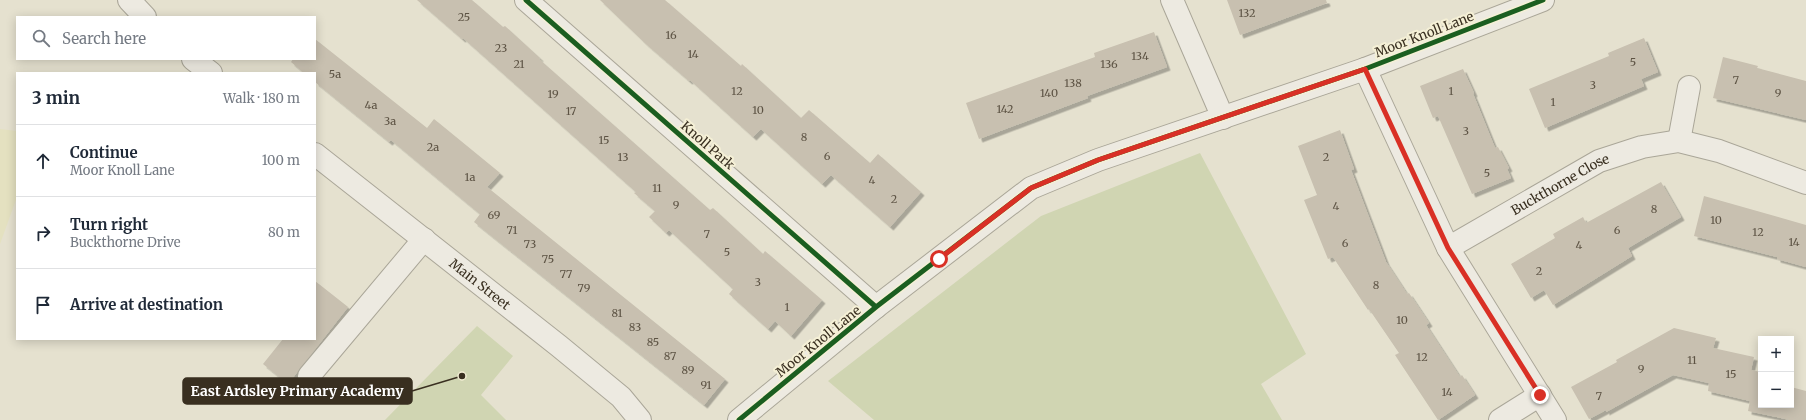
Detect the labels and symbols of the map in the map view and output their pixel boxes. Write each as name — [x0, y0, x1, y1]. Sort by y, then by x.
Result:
house number: 132 — [1238, 6, 1256, 20]
street label: Moor Knoll Lane — [1372, 8, 1476, 61]
house number: 25 — [458, 10, 470, 24]
house number: 16 — [665, 28, 677, 42]
house number: 23 — [495, 41, 507, 55]
house number: 14 — [687, 47, 699, 61]
house number: 134 — [1131, 49, 1149, 63]
house number: 5 — [1630, 55, 1636, 69]
house number: 21 — [513, 57, 525, 71]
house number: 136 — [1100, 57, 1118, 71]
house number: 5a — [329, 67, 341, 81]
house number: 7 — [1733, 73, 1739, 87]
house number: 138 — [1064, 76, 1082, 90]
house number: 3 — [1590, 78, 1596, 92]
house number: 12 — [731, 84, 743, 98]
house number: 1 — [1449, 84, 1454, 98]
house number: 140 — [1040, 86, 1058, 100]
house number: 9 — [1775, 86, 1782, 100]
house number: 19 — [547, 87, 559, 101]
house number: 1 — [1551, 95, 1556, 109]
house number: 4a — [365, 98, 378, 112]
house number: 142 — [996, 102, 1014, 116]
house number: 10 — [752, 103, 764, 117]
house number: 17 — [566, 104, 576, 118]
house number: 3a — [384, 114, 396, 128]
street label: Knoll Park — [677, 117, 739, 174]
house number: 3 — [1463, 124, 1469, 138]
house number: 8 — [801, 130, 808, 144]
house number: 15 — [598, 133, 610, 147]
house number: 2a — [427, 140, 439, 154]
house number: 6 — [824, 149, 831, 163]
house number: 13 — [618, 150, 628, 164]
house number: 2 — [1323, 150, 1329, 164]
street label: Buckthorne Close — [1508, 150, 1611, 219]
house number: 5 — [1484, 166, 1490, 180]
house number: 1a — [465, 170, 476, 184]
house number: 4 — [869, 173, 876, 187]
house number: 11 — [652, 181, 662, 195]
house number: 2 — [891, 192, 897, 206]
house number: 9 — [673, 198, 680, 212]
house number: 4 — [1333, 199, 1340, 213]
house number: 8 — [1651, 202, 1658, 216]
house number: 69 — [487, 208, 501, 222]
house number: 10 — [1710, 213, 1722, 227]
house number: 71 — [506, 223, 518, 237]
house number: 6 — [1614, 223, 1621, 237]
house number: 12 — [1752, 225, 1764, 239]
house number: 7 — [704, 227, 710, 241]
house number: 14 — [1788, 235, 1800, 249]
house number: 6 — [1342, 236, 1349, 250]
house number: 73 — [524, 237, 536, 251]
house number: 4 — [1576, 238, 1583, 252]
house number: 5 — [724, 245, 730, 259]
route start — [930, 250, 948, 268]
house number: 75 — [542, 252, 554, 266]
street label: Main Street — [446, 255, 514, 314]
house number: 2 — [1536, 264, 1542, 278]
house number: 77 — [560, 267, 572, 281]
house number: 3 — [755, 275, 761, 289]
house number: 8 — [1373, 278, 1380, 292]
house number: 79 — [578, 281, 591, 295]
house number: 1 — [785, 300, 790, 314]
street label: Moor Knoll Lane — [772, 302, 864, 381]
house number: 81 — [611, 306, 623, 320]
house number: 10 — [1396, 313, 1408, 327]
house number: 83 — [629, 320, 641, 334]
house number: 85 — [647, 335, 659, 349]
house number: 87 — [664, 349, 676, 363]
house number: 12 — [1416, 350, 1428, 364]
house number: 11 — [1687, 353, 1697, 367]
house number: 9 — [1638, 362, 1645, 376]
house number: 89 — [681, 363, 695, 377]
house number: 15 — [1725, 367, 1737, 381]
callout: East Ardsley Primary Academy — [183, 378, 412, 404]
house number: 91 — [700, 378, 712, 392]
text: East Ardsley Primary Academy — [190, 382, 404, 400]
house number: 14 — [1441, 385, 1453, 399]
route end — [1531, 386, 1549, 404]
house number: 7 — [1596, 389, 1602, 403]

